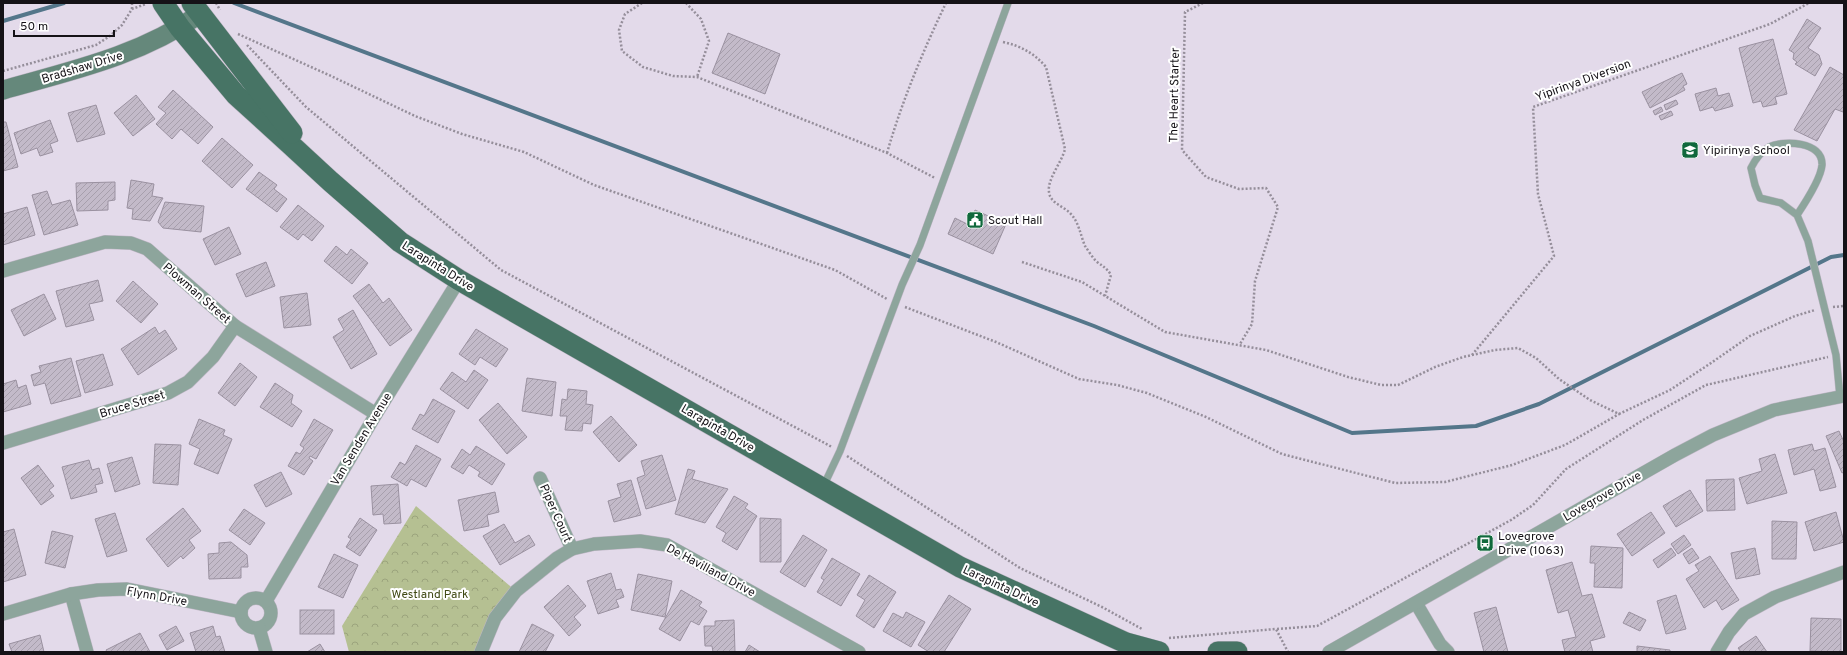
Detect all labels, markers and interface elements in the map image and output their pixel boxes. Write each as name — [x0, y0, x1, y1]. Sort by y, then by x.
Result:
scale bar — [14, 12, 114, 38]
text: 50 m — [20, 19, 48, 35]
street label: The Heart Starter — [1166, 47, 1184, 143]
street label: Bradshaw Drive — [40, 48, 125, 88]
street label: Yipirinya Diversion — [1533, 56, 1633, 106]
school or university icon: Yipirinya School — [1680, 140, 1700, 160]
place label: Yipirinya School — [1703, 143, 1790, 159]
public building icon: Scout Hall — [965, 210, 985, 230]
place label: Scout Hall — [988, 213, 1043, 229]
street label: Larapinta Drive — [398, 238, 477, 295]
street label: Plowman Street — [159, 260, 234, 328]
street label: Bruce Street — [98, 387, 167, 422]
street label: Van Senden Avenue — [328, 390, 396, 489]
street label: Larapinta Drive — [678, 401, 757, 456]
street label: Lovegrove Drive — [1561, 468, 1644, 526]
street label: Piper Court — [535, 482, 575, 545]
place label: Lovegrove Drive (1063) — [1498, 529, 1564, 559]
bus stop icon: Lovegrove Drive (1063) — [1475, 533, 1495, 553]
street label: De Havilland Drive — [663, 541, 758, 601]
street label: Larapinta Drive — [960, 562, 1041, 612]
street label: Flynn Drive — [125, 584, 188, 610]
park label: Westland Park — [392, 587, 468, 603]

